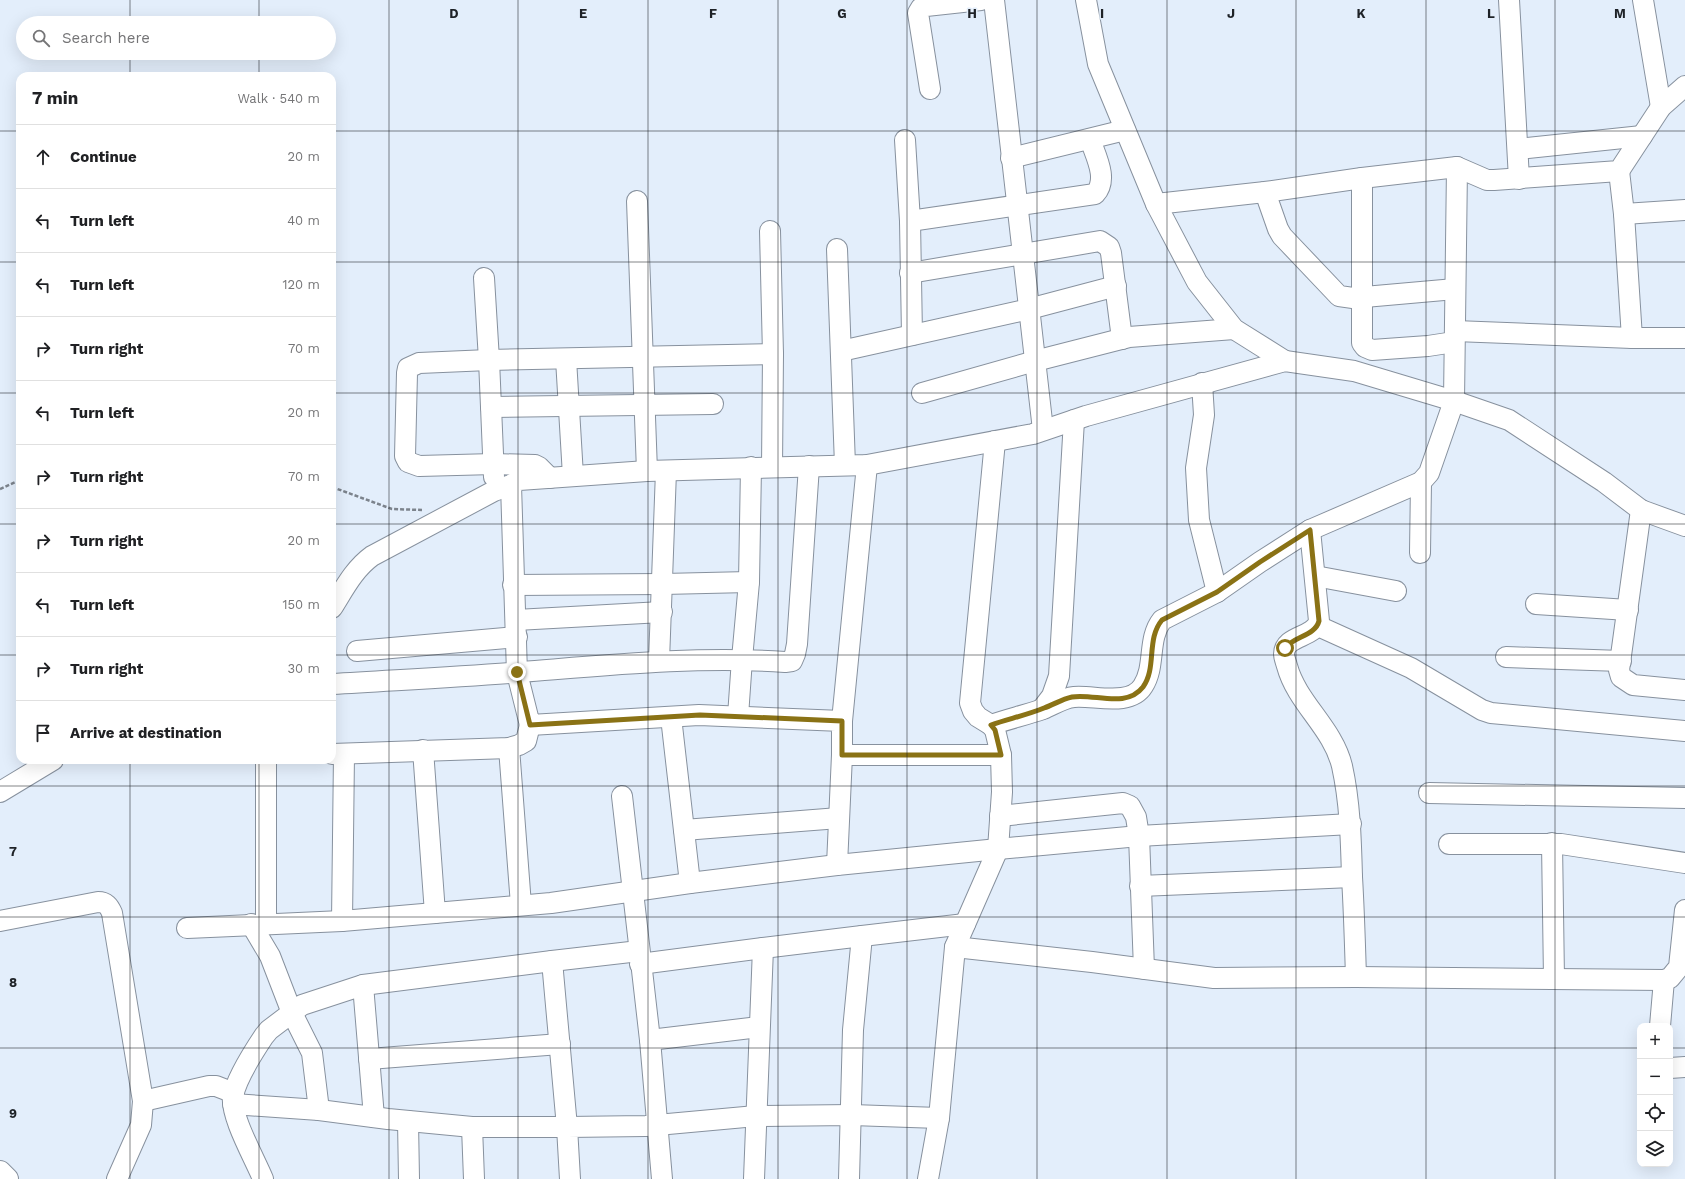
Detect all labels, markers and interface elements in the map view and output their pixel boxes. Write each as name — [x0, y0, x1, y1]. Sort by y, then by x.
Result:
text: D — [449, 6, 459, 21]
text: E — [579, 6, 587, 21]
text: F — [709, 6, 717, 21]
text: G — [837, 6, 847, 21]
text: H — [967, 6, 977, 21]
text: I — [1100, 6, 1104, 21]
text: J — [1227, 6, 1235, 21]
text: K — [1356, 6, 1366, 21]
text: L — [1487, 6, 1495, 21]
text: M — [1614, 6, 1626, 21]
search box — [16, 16, 336, 60]
icon: search — [30, 27, 52, 49]
text: Search here — [62, 29, 150, 47]
text: 7 min — [32, 88, 78, 108]
text: Walk · 540 m — [237, 91, 320, 106]
icon: ahead — [32, 146, 54, 168]
text: Continue — [70, 148, 137, 166]
text: 20 m — [288, 149, 320, 164]
icon: left — [32, 210, 54, 232]
text: Turn left — [70, 212, 134, 230]
text: 40 m — [287, 213, 320, 228]
icon: left — [32, 274, 54, 296]
text: Turn left — [70, 276, 134, 294]
text: 120 m — [282, 277, 320, 292]
icon: right — [32, 338, 54, 360]
text: Turn right — [70, 340, 143, 358]
text: 70 m — [288, 341, 320, 356]
icon: left — [32, 402, 54, 424]
text: Turn left — [70, 404, 134, 422]
text: 20 m — [288, 405, 320, 420]
icon: right — [32, 466, 54, 488]
text: Turn right — [70, 468, 143, 486]
text: 70 m — [288, 469, 320, 484]
icon: right — [32, 530, 54, 552]
text: Turn right — [70, 532, 143, 550]
text: 20 m — [288, 533, 320, 548]
icon: left — [32, 594, 54, 616]
text: Turn left — [70, 596, 134, 614]
text: 150 m — [282, 597, 320, 612]
route start — [1276, 639, 1294, 657]
icon: right — [32, 658, 54, 680]
text: Turn right — [70, 660, 143, 678]
text: 30 m — [288, 661, 320, 676]
route end — [508, 663, 526, 681]
icon: arrive — [32, 722, 54, 744]
text: Arrive at destination — [70, 724, 222, 742]
text: 7 — [9, 844, 17, 859]
text: 8 — [9, 975, 17, 990]
map controls — [1637, 1023, 1673, 1167]
button: + — [1637, 1023, 1673, 1059]
button: − — [1637, 1059, 1673, 1095]
button: locate — [1637, 1095, 1673, 1131]
text: 9 — [9, 1106, 17, 1121]
button: layers — [1637, 1131, 1673, 1167]

